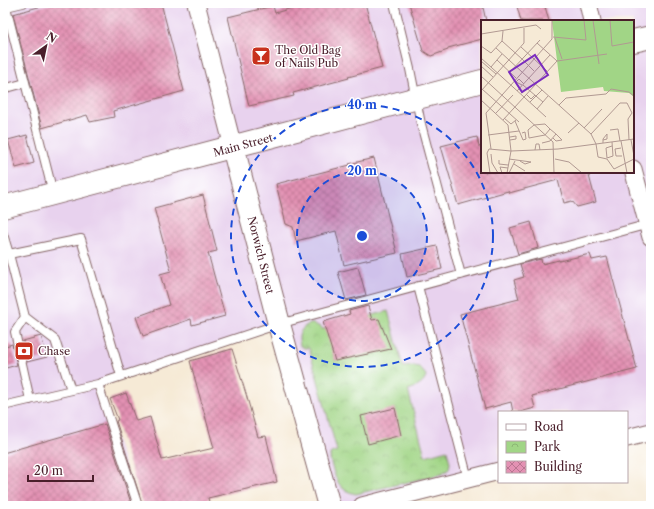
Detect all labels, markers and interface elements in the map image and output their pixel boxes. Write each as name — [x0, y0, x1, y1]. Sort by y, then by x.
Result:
inset map — [481, 20, 634, 173]
north arrow — [26, 26, 66, 66]
text: N — [44, 29, 60, 46]
place label: The Old Bag of Nails Pub — [275, 43, 341, 70]
bar icon: The Old Bag of Nails Pub — [250, 45, 272, 67]
text: 40 m — [347, 97, 377, 112]
street label: Main Street — [212, 130, 274, 160]
text: 20 m — [347, 163, 377, 178]
street label: Norwich Street — [245, 215, 277, 295]
centre of rings — [355, 229, 369, 243]
bank icon: Chase — [13, 340, 35, 362]
place label: Chase — [38, 344, 70, 358]
legend — [498, 411, 628, 483]
text: Road — [534, 419, 564, 434]
text: Park — [534, 439, 561, 454]
scale bar — [28, 457, 93, 483]
text: Building — [534, 459, 582, 474]
text: 20 m — [34, 463, 63, 478]

